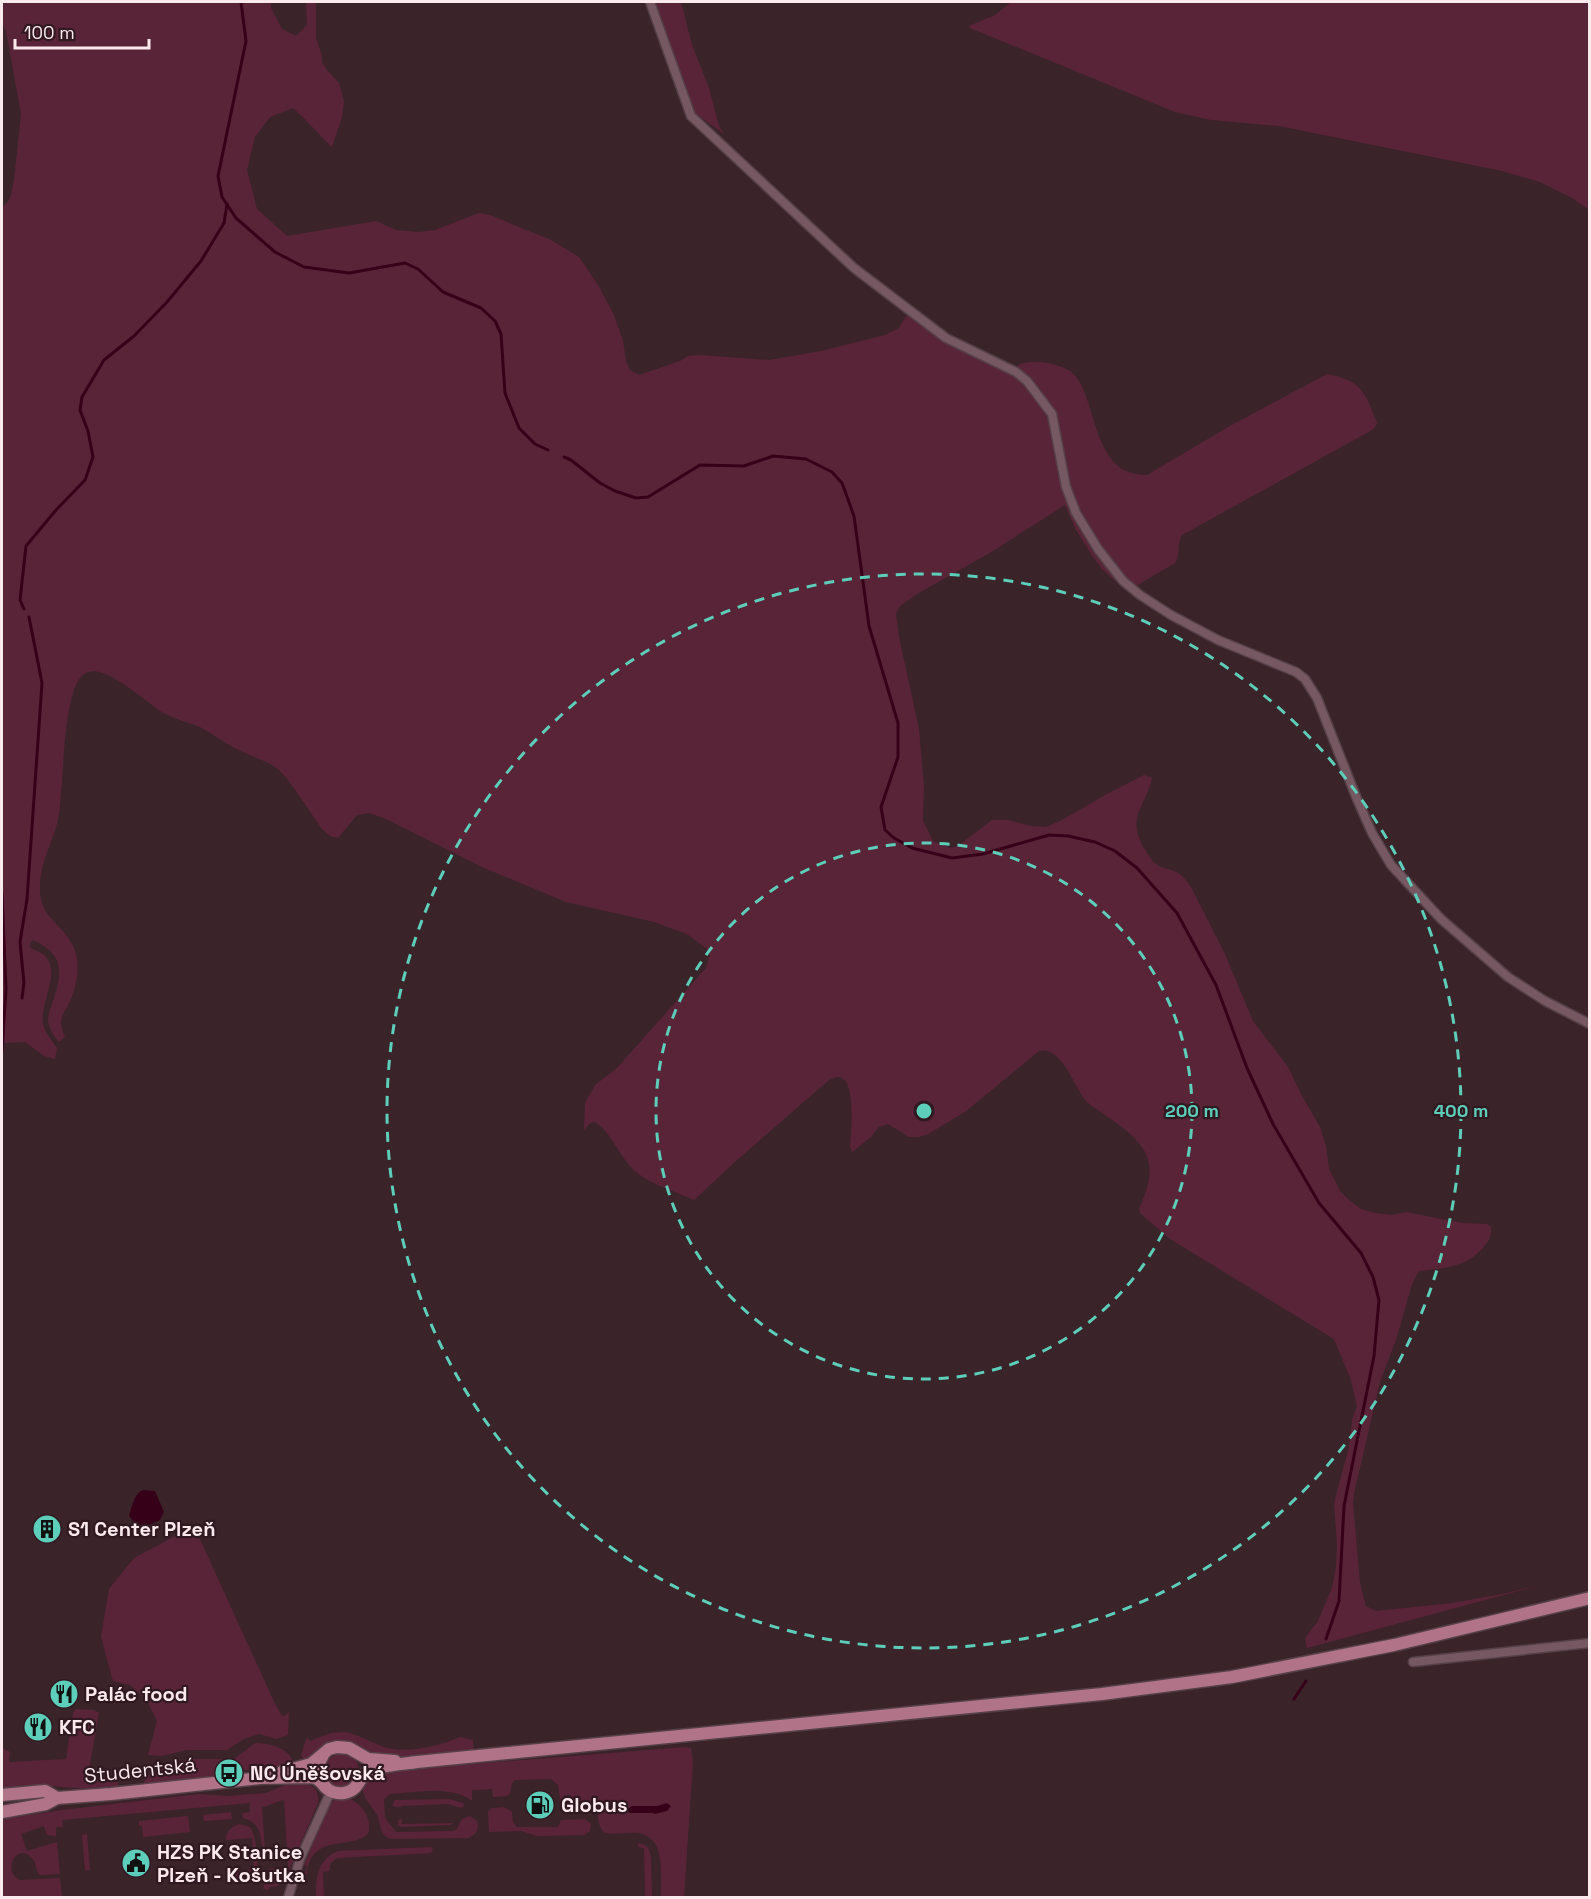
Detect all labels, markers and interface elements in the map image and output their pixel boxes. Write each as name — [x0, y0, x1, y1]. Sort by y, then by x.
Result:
scale bar — [15, 12, 148, 50]
text: 100 m — [24, 21, 75, 44]
text: 200 m — [1165, 1099, 1219, 1122]
text: 400 m — [1434, 1099, 1488, 1122]
centre of rings — [914, 1101, 934, 1121]
building icon: S1 Center Plzeň — [31, 1513, 63, 1545]
place label: S1 Center Plzeň — [68, 1516, 215, 1542]
restaurant icon: Palác food — [48, 1678, 80, 1710]
place label: Palác food — [85, 1681, 188, 1707]
restaurant icon: KFC — [22, 1711, 54, 1743]
place label: KFC — [59, 1714, 95, 1740]
street label: Studentská — [83, 1751, 197, 1789]
bus stop icon: NC Úněšovská — [213, 1757, 245, 1789]
place label: NC Úněšovská — [250, 1760, 385, 1786]
fuel station icon: Globus — [524, 1789, 556, 1821]
place label: Globus — [561, 1792, 627, 1818]
place label: HZS PK Stanice Plzeň - Košutka — [157, 1839, 306, 1888]
public building icon: HZS PK Stanice Plzeň - Košutka — [120, 1847, 152, 1879]

